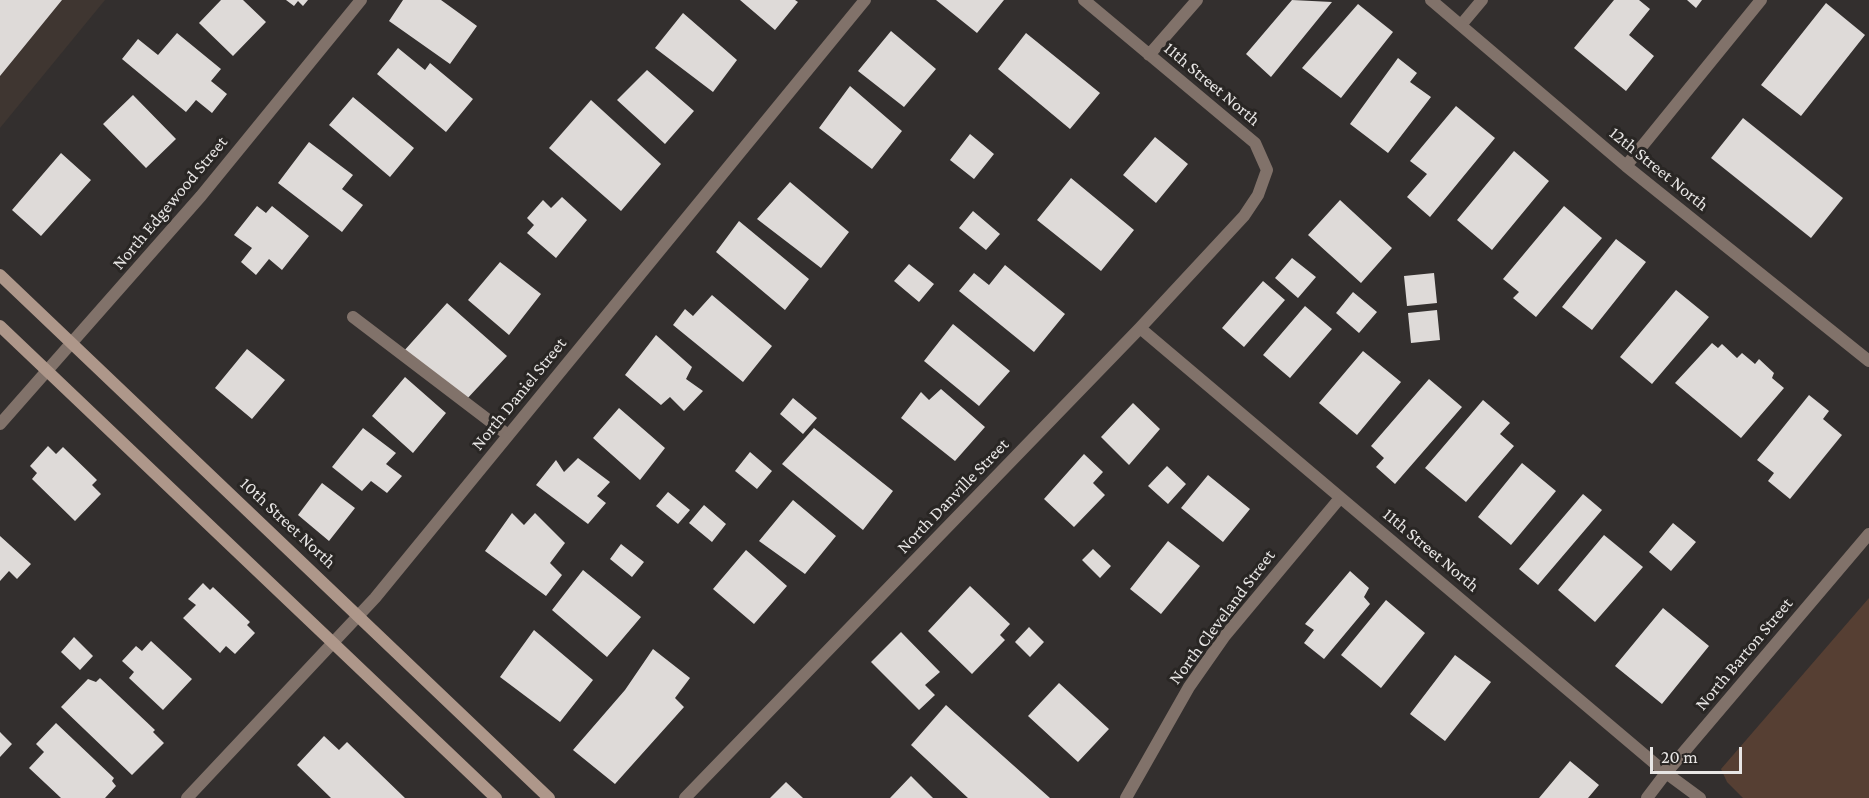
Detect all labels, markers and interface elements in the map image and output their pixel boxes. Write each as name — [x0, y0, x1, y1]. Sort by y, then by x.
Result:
street label: 11th Street North — [1159, 37, 1265, 131]
street label: 12th Street North — [1605, 122, 1713, 216]
street label: North Edgewood Street — [108, 132, 232, 274]
street label: North Daniel Street — [467, 333, 571, 455]
street label: North Danville Street — [892, 434, 1014, 558]
street label: 10th Street North — [236, 473, 340, 573]
street label: 11th Street North — [1378, 503, 1484, 597]
street label: North Cleveland Street — [1164, 545, 1280, 689]
street label: North Barton Street — [1691, 593, 1797, 715]
scale bar — [1653, 735, 1744, 773]
text: 20 m — [1661, 747, 1698, 767]

